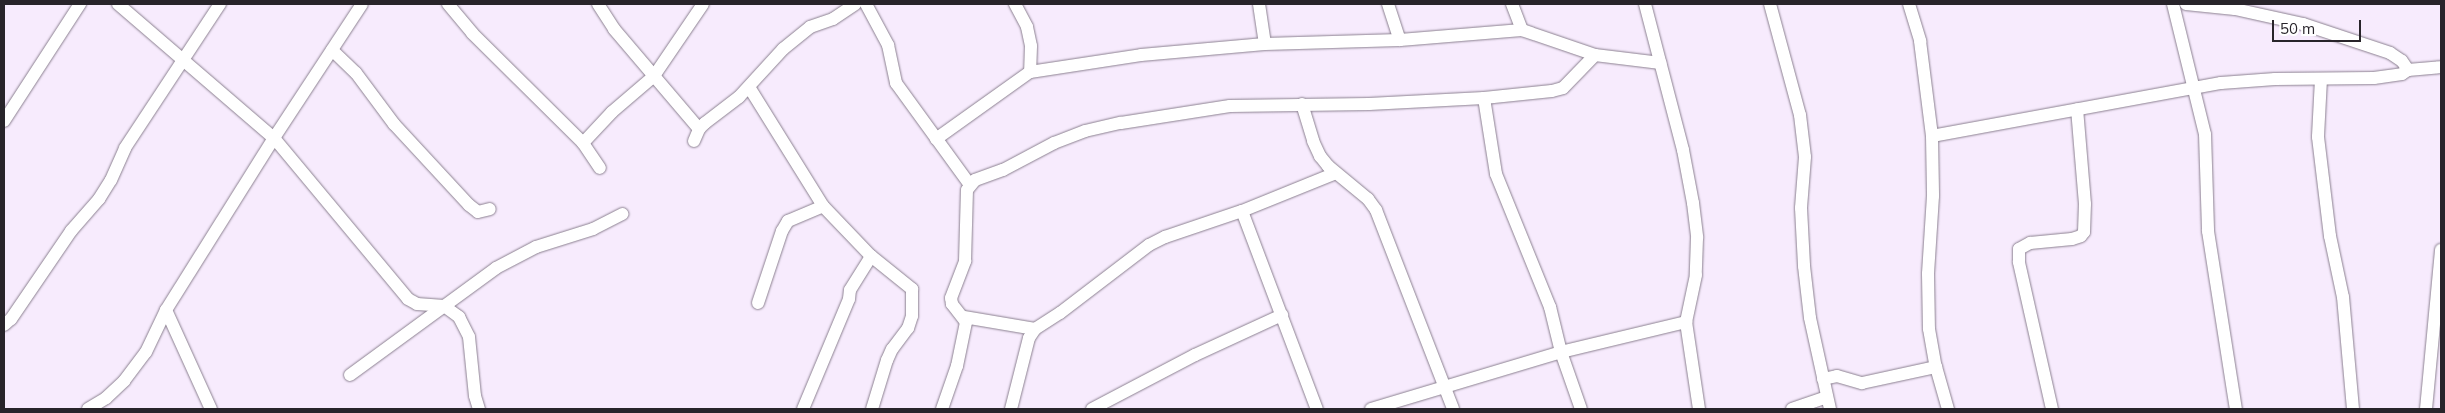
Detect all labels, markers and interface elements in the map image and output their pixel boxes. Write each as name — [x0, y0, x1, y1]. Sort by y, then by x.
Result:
scale bar — [2275, 10, 2364, 42]
text: 50 m — [2280, 19, 2315, 38]

